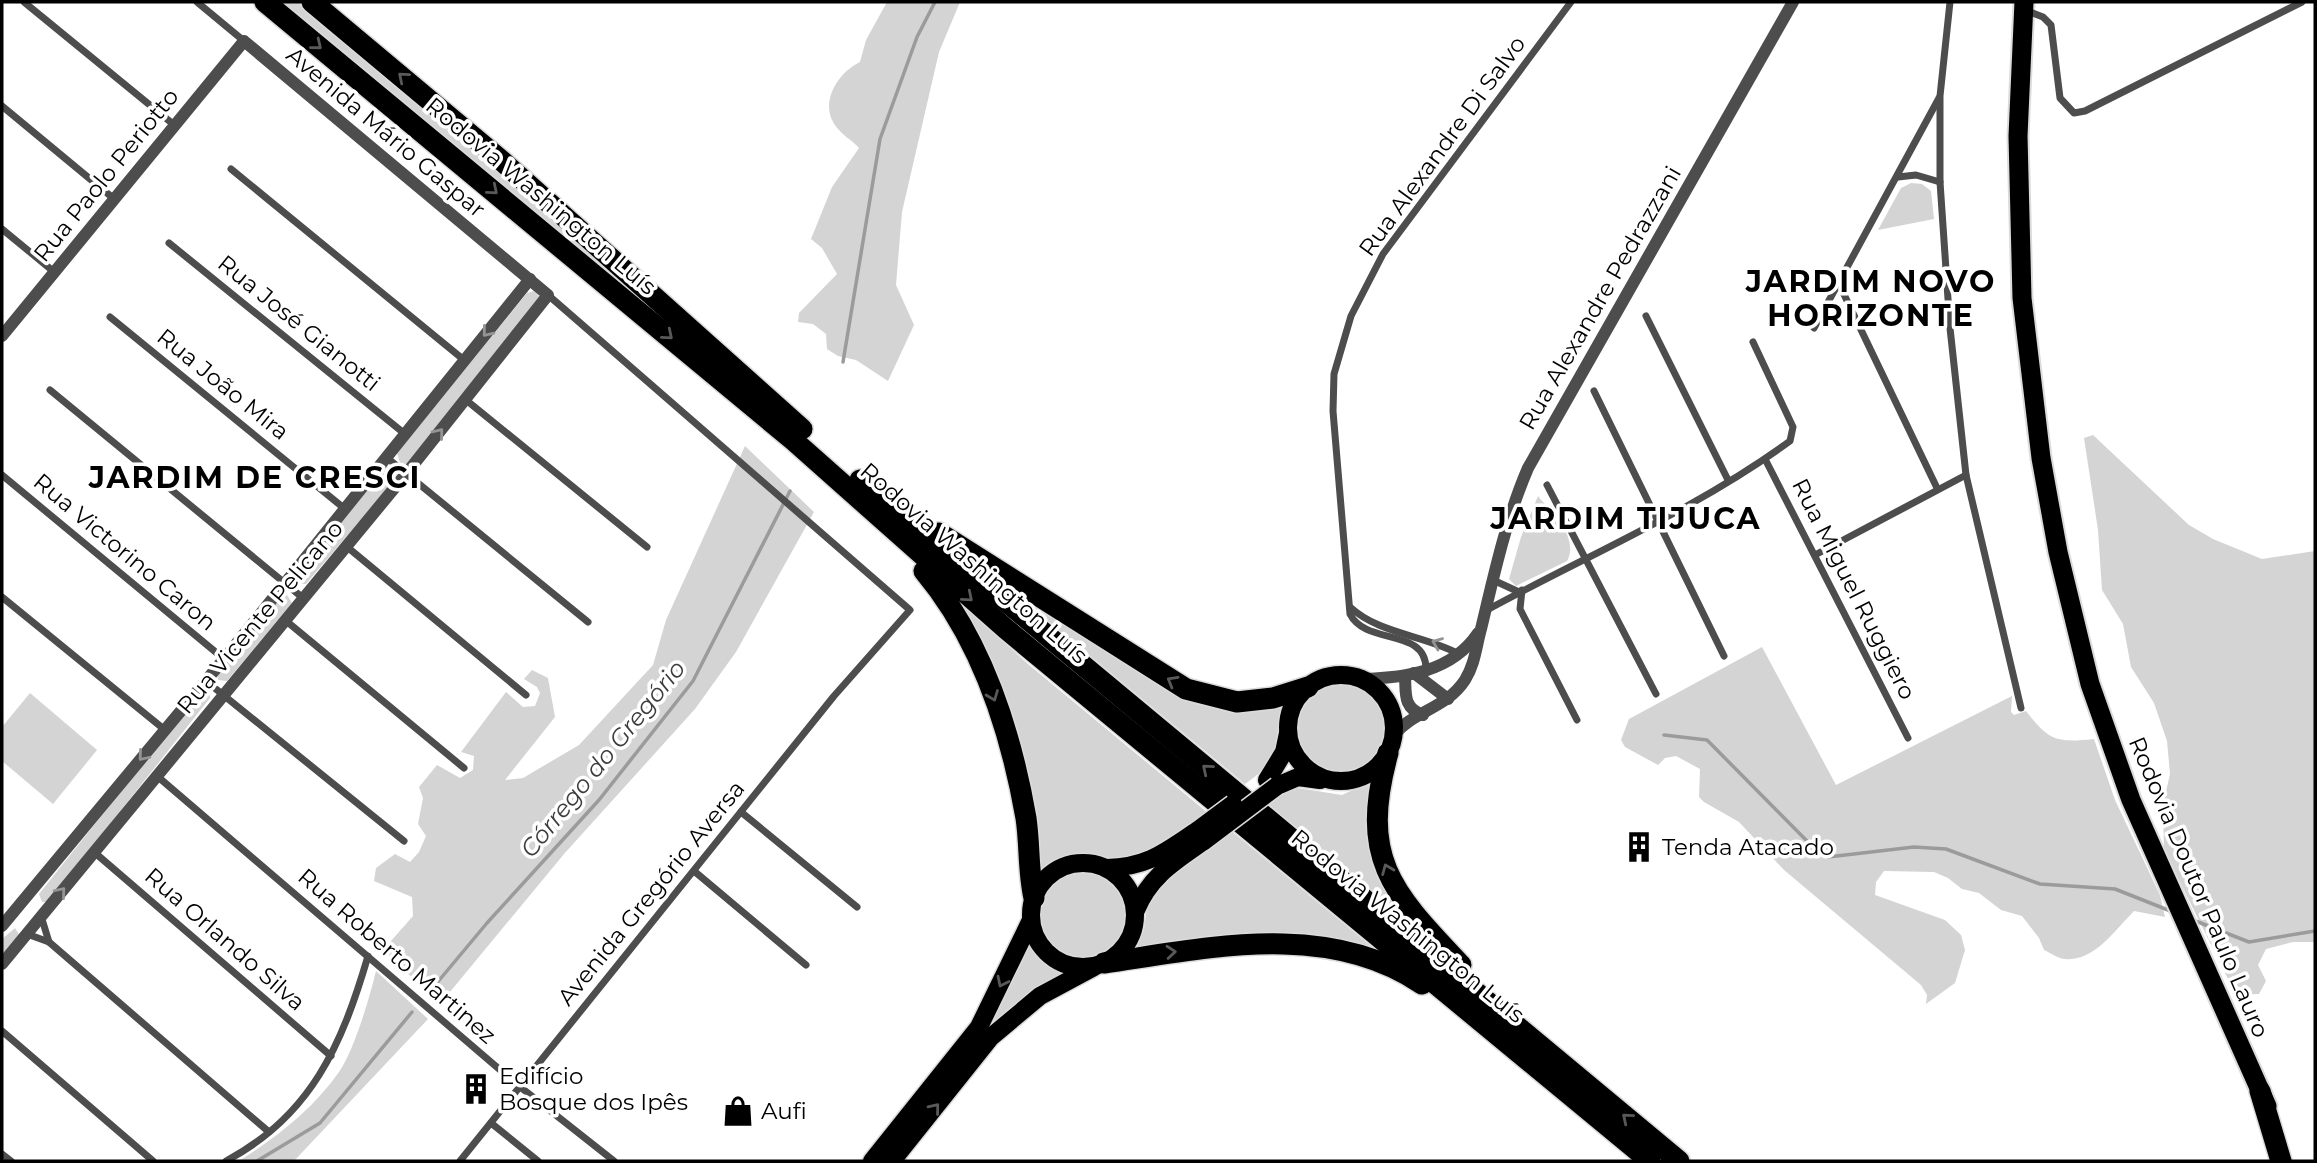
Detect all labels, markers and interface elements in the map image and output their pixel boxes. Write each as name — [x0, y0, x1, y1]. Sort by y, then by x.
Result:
street label: Rua Alexandre Di Salvo — [1353, 31, 1531, 261]
one-way arrow — [309, 37, 322, 49]
street label: Avenida Mário Gaspar — [281, 41, 491, 223]
one-way arrow — [399, 73, 412, 85]
street label: Rua Paolo Periotto — [28, 83, 184, 267]
street label: Rodovia Washington Luís — [420, 91, 662, 301]
street label: Rua Alexandre Pedrazzani — [1513, 161, 1687, 435]
one-way arrow — [484, 182, 497, 194]
street label: Rua José Gianotti — [212, 249, 386, 397]
district label: JARDIM NOVO HORIZONTE — [1745, 263, 1996, 334]
street label: Rua João Mira — [151, 322, 295, 446]
one-way arrow — [483, 324, 495, 337]
one-way arrow — [660, 327, 673, 339]
one-way arrow — [431, 429, 443, 442]
street label: Rodovia Washington Luís — [855, 457, 1093, 669]
district label: JARDIM DE CRESCI — [88, 459, 421, 496]
street label: Rua Victorino Caron — [28, 467, 222, 637]
street label: Rua Miguel Ruggiero — [1786, 474, 1922, 704]
district label: JARDIM TIJUCA — [1489, 500, 1762, 537]
street label: Rua Vicente Pelicano — [171, 515, 349, 719]
one-way arrow — [960, 589, 973, 601]
one-way arrow — [1431, 638, 1443, 652]
water label: Córrego do Gregório — [514, 654, 691, 863]
one-way arrow — [1167, 676, 1180, 689]
one-way arrow — [985, 689, 999, 701]
street label: Rodovia Doutor Paulo Lauro — [2123, 732, 2275, 1042]
one-way arrow — [139, 748, 151, 761]
one-way arrow — [1202, 765, 1215, 777]
street label: Avenida Gregório Aversa — [552, 775, 750, 1011]
street label: Rodovia Washington Luís — [1286, 823, 1530, 1029]
building icon: Tenda Atacado — [1622, 830, 1656, 864]
place label: Tenda Atacado — [1662, 833, 1834, 861]
street label: Rua Orlando Silva — [139, 862, 311, 1016]
street label: Rua Roberto Martinez — [292, 862, 502, 1050]
one-way arrow — [1381, 863, 1395, 875]
one-way arrow — [52, 888, 65, 900]
one-way arrow — [1166, 945, 1177, 960]
one-way arrow — [997, 975, 1011, 987]
place label: Edifício Bosque dos Ipês — [499, 1062, 688, 1116]
building icon: Edifício Bosque dos Ipês — [459, 1072, 493, 1106]
shop icon: Aufi — [721, 1094, 755, 1128]
place label: Aufi — [761, 1097, 807, 1125]
one-way arrow — [926, 1103, 939, 1115]
one-way arrow — [1622, 1113, 1634, 1126]

